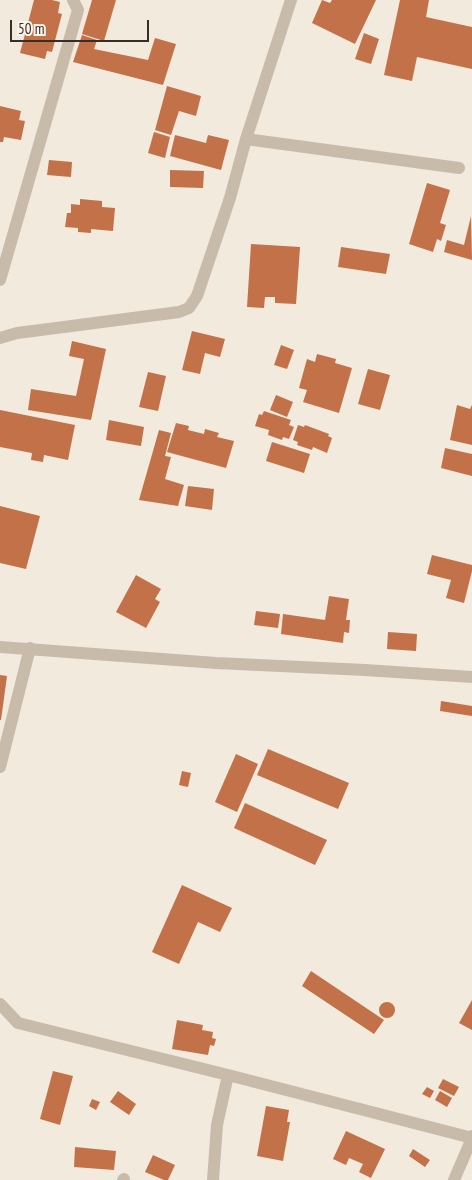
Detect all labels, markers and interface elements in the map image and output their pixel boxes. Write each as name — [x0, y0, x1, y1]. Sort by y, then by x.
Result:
scale bar — [12, 10, 151, 42]
text: 50 m — [18, 19, 44, 38]

